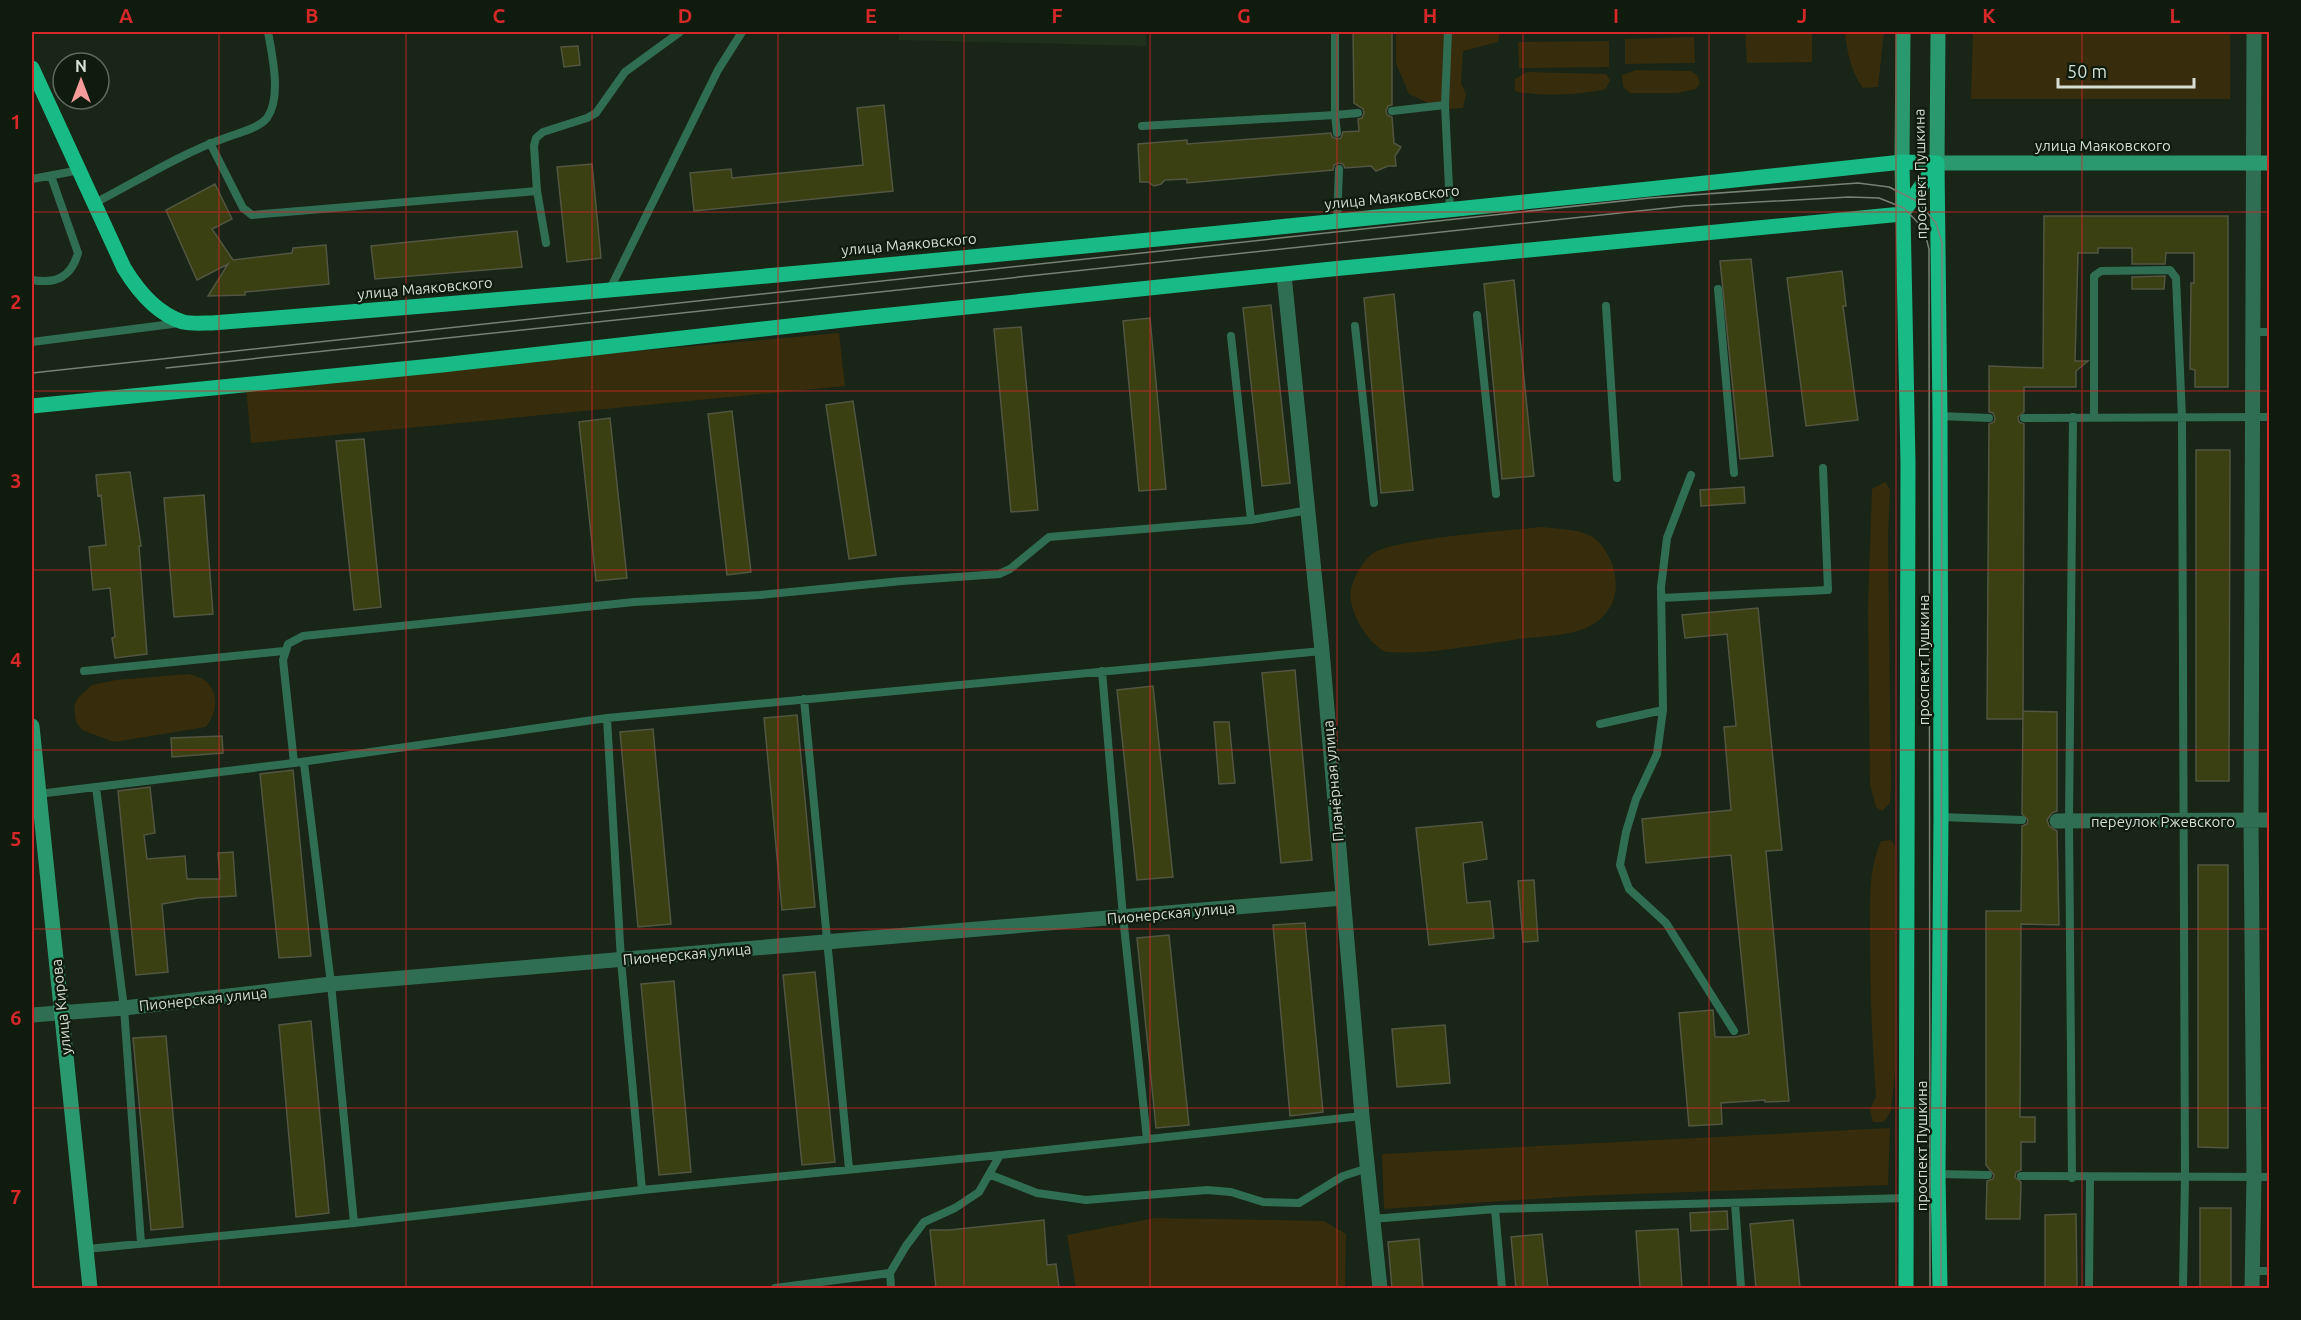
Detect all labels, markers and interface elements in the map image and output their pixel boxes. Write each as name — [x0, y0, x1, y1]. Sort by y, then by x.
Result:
text: A — [119, 4, 133, 27]
text: B — [305, 4, 319, 27]
text: C — [493, 4, 506, 27]
text: D — [678, 4, 692, 27]
text: E — [865, 4, 877, 27]
text: F — [1051, 4, 1063, 27]
text: G — [1237, 4, 1251, 27]
text: H — [1423, 4, 1437, 27]
text: I — [1613, 4, 1619, 27]
text: J — [1797, 4, 1807, 27]
text: K — [1982, 4, 1996, 27]
text: L — [2170, 4, 2181, 27]
north arrow — [51, 51, 111, 111]
scale bar — [2058, 51, 2194, 89]
text: N — [75, 57, 87, 75]
text: 50 m — [2067, 61, 2107, 81]
street label: проспект Пушкина — [1910, 109, 1930, 239]
text: 1 — [10, 110, 22, 133]
street label: улица Маяковского — [2035, 137, 2171, 154]
street label: улица Маяковского — [1324, 181, 1460, 213]
street label: улица Маяковского — [841, 230, 977, 258]
street label: улица Маяковского — [357, 274, 493, 302]
text: 2 — [10, 290, 22, 313]
text: 3 — [10, 469, 22, 492]
street label: проспект Пушкина — [1915, 595, 1932, 725]
text: 4 — [10, 648, 22, 671]
street label: Планёрная улица — [1319, 720, 1347, 842]
street label: переулок Ржевского — [2091, 813, 2235, 830]
text: 5 — [10, 827, 22, 850]
street label: Пионерская улица — [1106, 899, 1236, 927]
street label: Пионерская улица — [622, 940, 752, 968]
street label: улица Кирова — [48, 958, 74, 1056]
street label: Пионерская улица — [138, 984, 268, 1014]
text: 6 — [10, 1006, 22, 1029]
street label: проспект Пушкина — [1913, 1081, 1930, 1211]
text: 7 — [10, 1185, 22, 1208]

